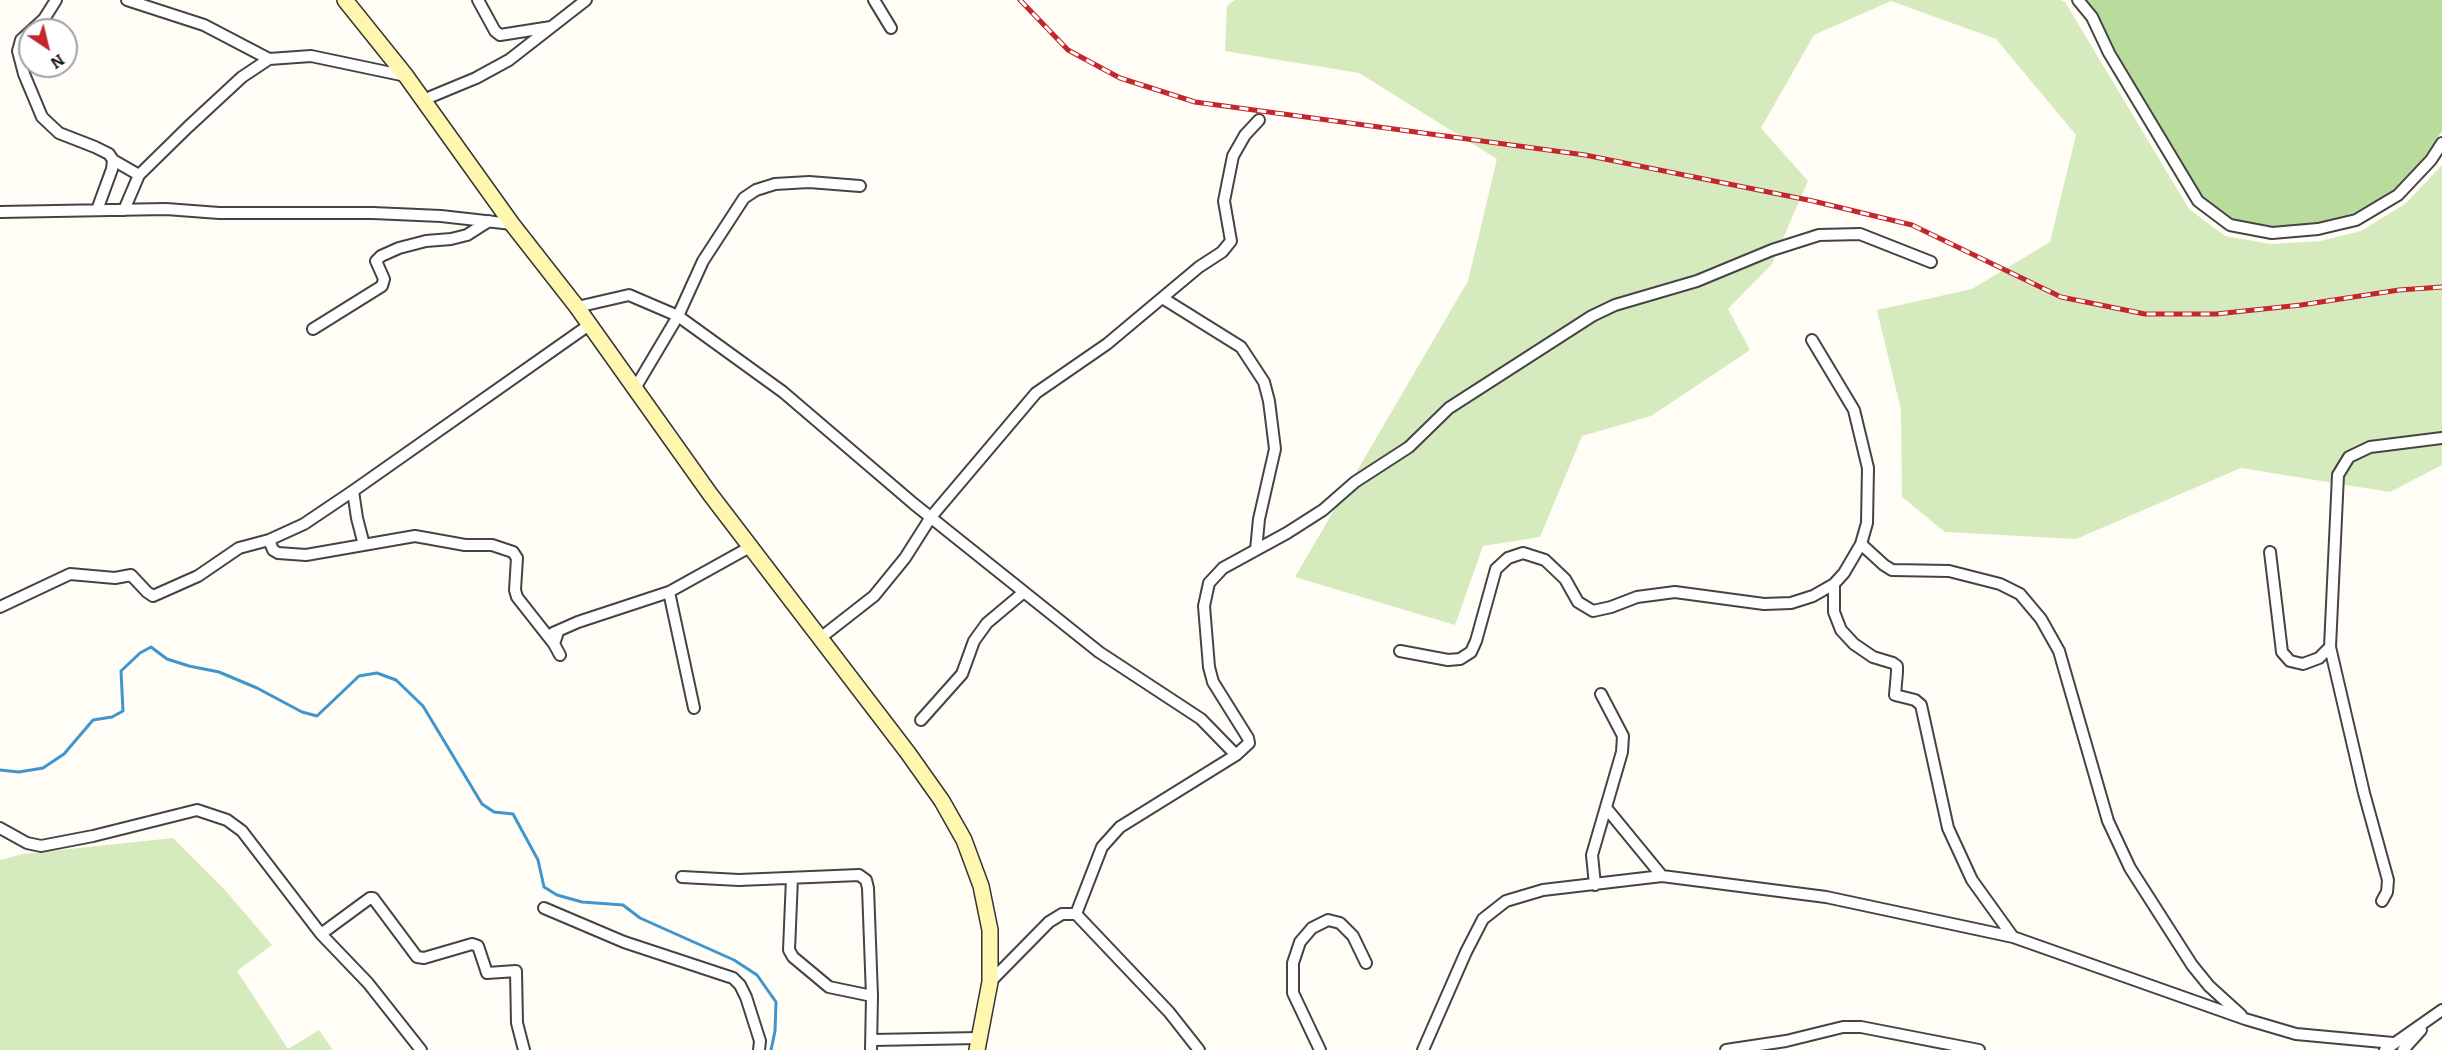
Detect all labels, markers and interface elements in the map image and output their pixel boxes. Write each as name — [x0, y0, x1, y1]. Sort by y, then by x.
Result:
north arrow — [18, 18, 78, 78]
text: N — [47, 50, 68, 73]

